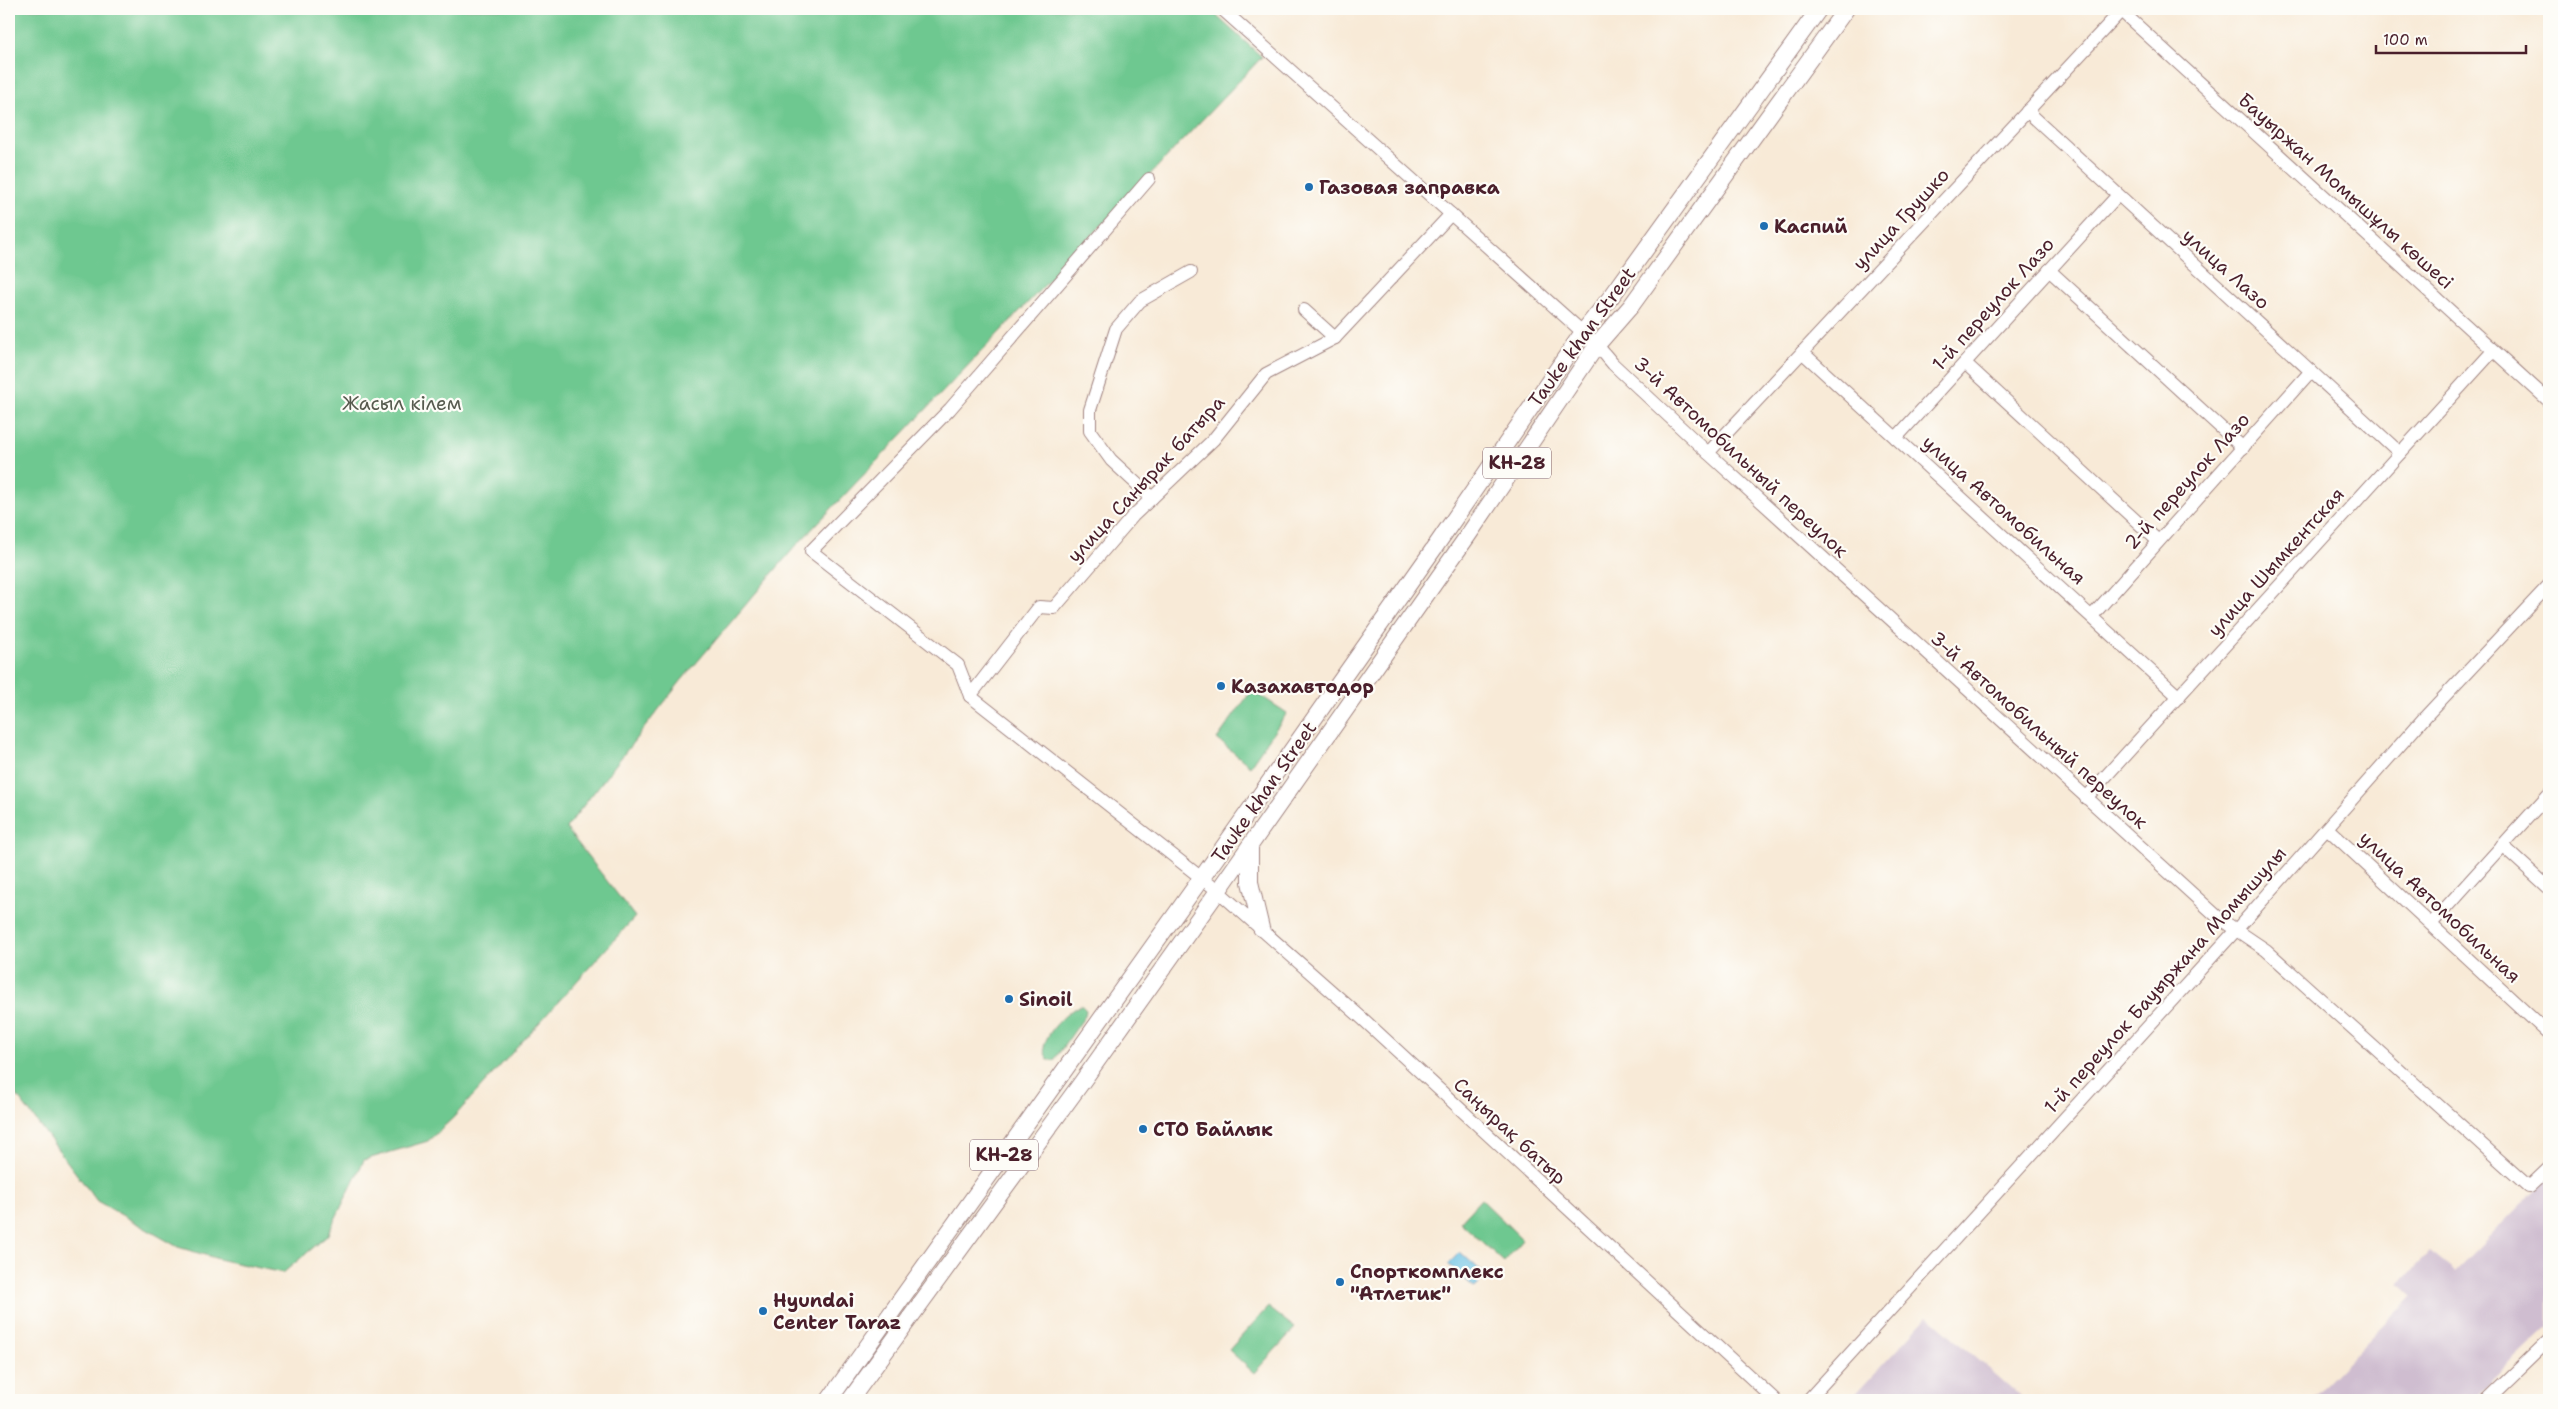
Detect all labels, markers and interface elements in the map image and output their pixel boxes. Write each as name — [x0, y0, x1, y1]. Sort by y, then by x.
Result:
scale bar — [2376, 22, 2526, 54]
text: 100 m — [2383, 30, 2428, 50]
street label: Бауыржан Момышұлы көшесі — [2233, 87, 2459, 295]
street label: улица Грушко — [1847, 163, 1955, 275]
place label: Газовая заправка — [1319, 175, 1500, 200]
marker: Газовая заправка — [1303, 181, 1315, 193]
place label: Каспий — [1774, 214, 1848, 239]
marker: Каспий — [1758, 220, 1770, 232]
street label: улица Лазо — [2177, 223, 2275, 315]
street label: 1-й переулок Лазо — [1926, 232, 2060, 376]
street label: Tauke khan Street — [1523, 262, 1641, 412]
street label: 3-й Автомобильный переулок — [1629, 351, 1853, 563]
street label: улица Санырак батыра — [1062, 390, 1230, 568]
park label: Жасыл кілем — [342, 391, 462, 416]
street label: 2-й переулок Лазо — [2119, 407, 2255, 555]
street label: улица Автомобильная — [1917, 430, 2091, 590]
road number: КН-28 — [1483, 448, 1551, 478]
street label: улица Шымкентская — [2202, 482, 2350, 642]
street label: 3-й Автомобильный переулок — [1925, 626, 2153, 834]
place label: Казахавтодор — [1231, 674, 1374, 699]
marker: Казахавтодор — [1215, 680, 1227, 692]
street label: Tauke khan Street — [1206, 716, 1322, 868]
street label: улица Автомобильная — [2354, 826, 2526, 988]
street label: 1-й переулок Бауыржана Момышулы — [2038, 841, 2292, 1119]
place label: Sinoil — [1019, 987, 1073, 1012]
marker: Sinoil — [1003, 993, 1015, 1005]
street label: Саңырақ батыр — [1448, 1072, 1572, 1190]
place label: СТО Байлык — [1153, 1117, 1273, 1142]
marker: СТО Байлык — [1137, 1123, 1149, 1135]
road number: КН-28 — [970, 1140, 1038, 1170]
place label: Спорткомплекс "Атлетик" — [1350, 1259, 1504, 1306]
marker: Спорткомплекс "Атлетик" — [1334, 1276, 1346, 1288]
place label: Hyundai Center Taraz — [773, 1288, 901, 1335]
marker: Hyundai Center Taraz — [757, 1305, 769, 1317]

